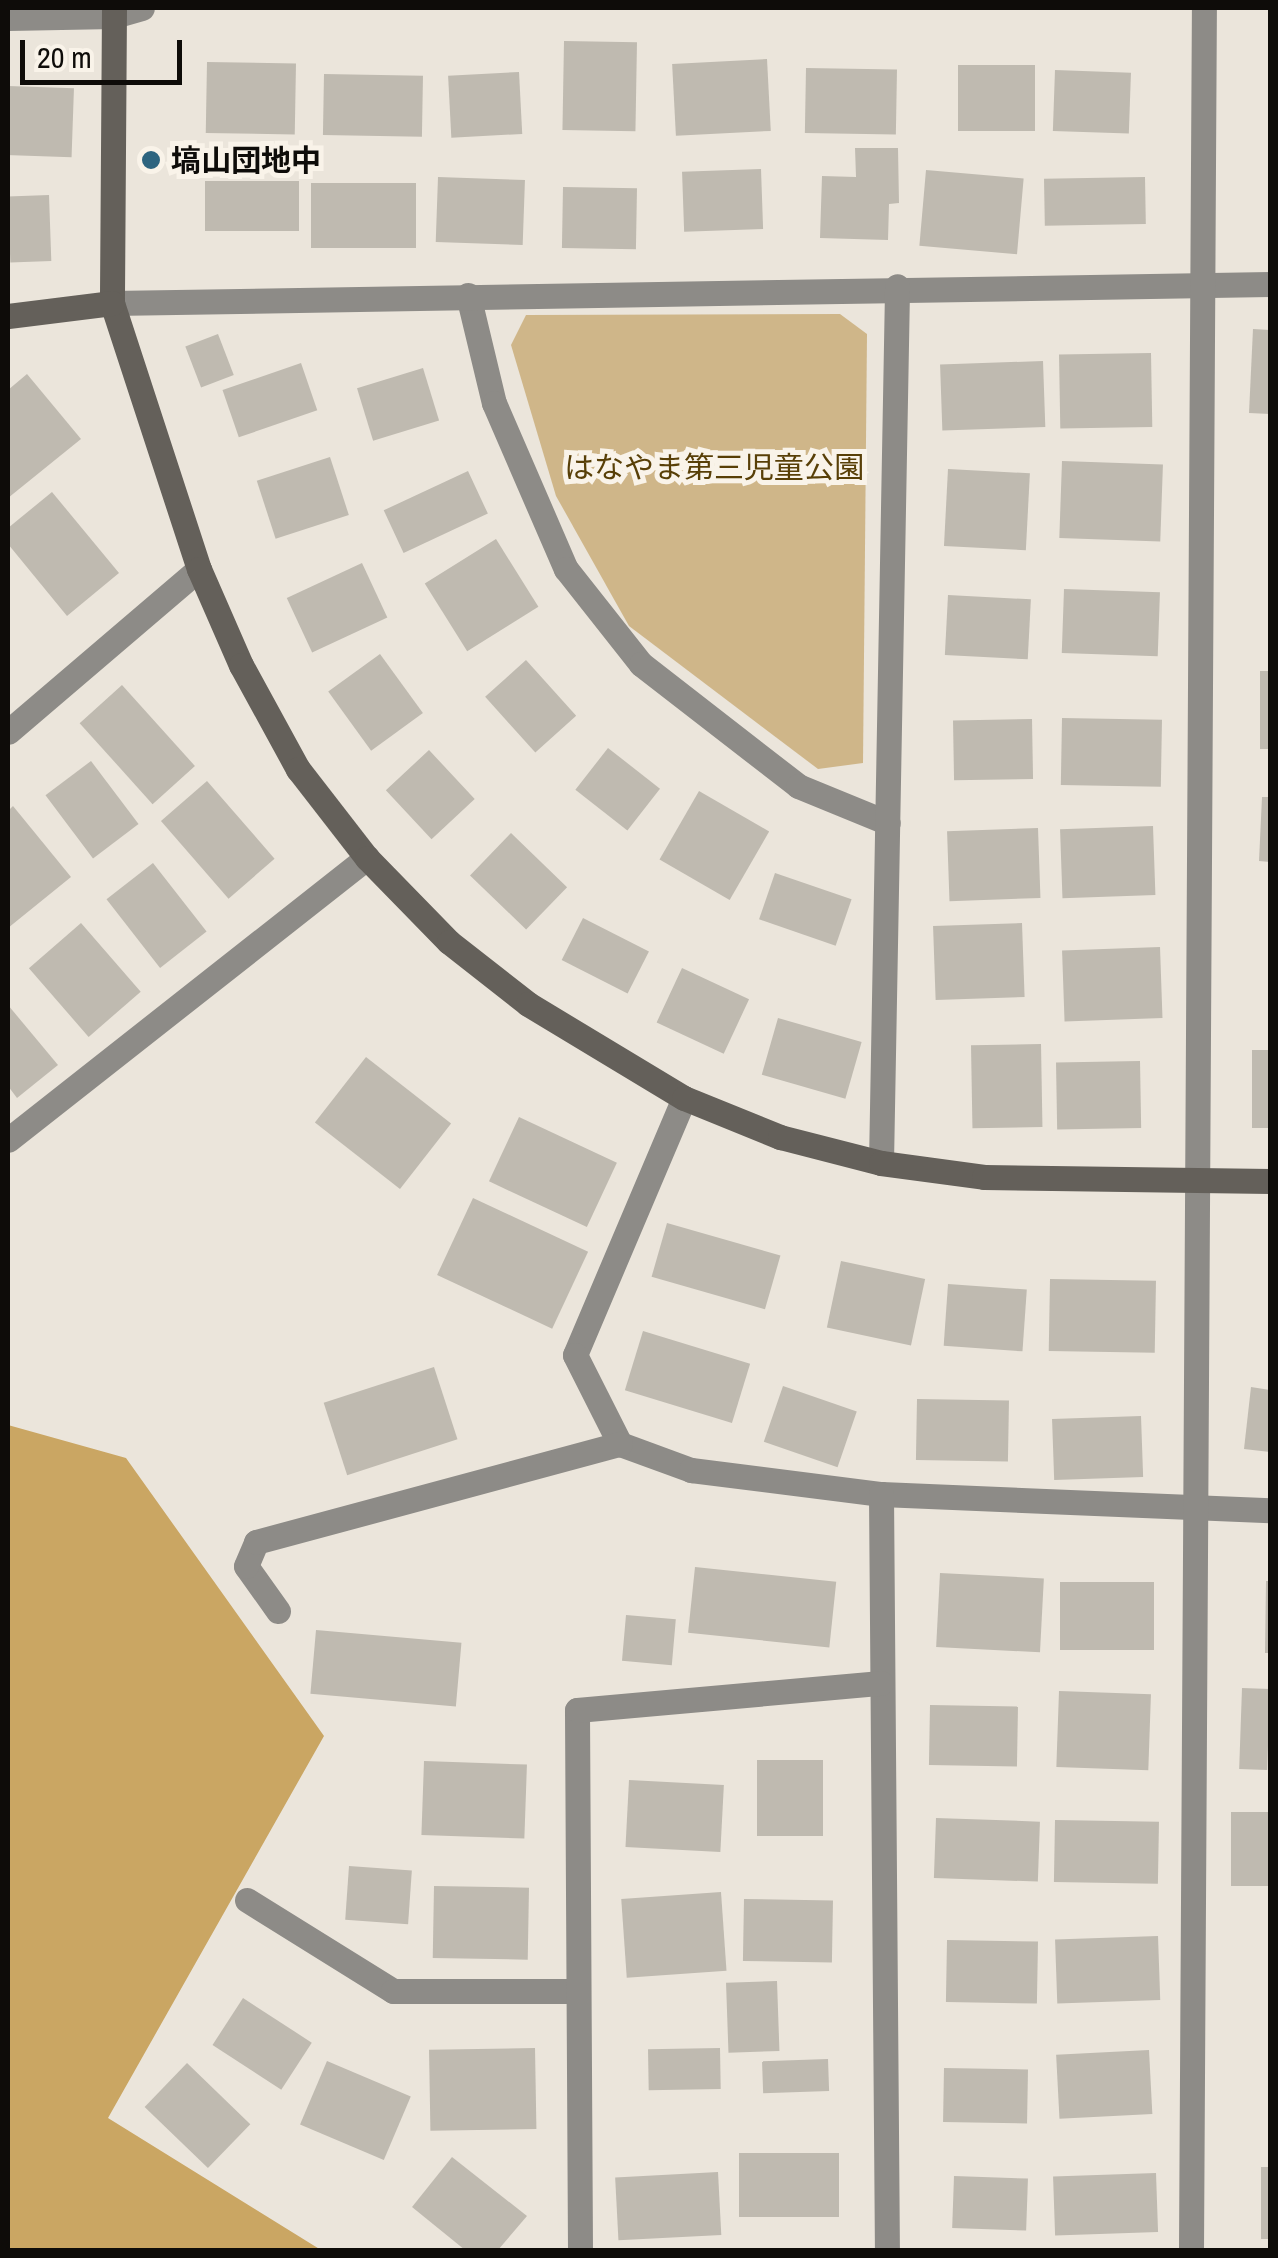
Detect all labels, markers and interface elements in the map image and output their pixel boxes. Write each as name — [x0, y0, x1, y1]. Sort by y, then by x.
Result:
scale bar — [25, 20, 188, 82]
text: 20 m — [37, 37, 92, 77]
place label: 塙山団地中 — [171, 142, 321, 178]
marker: 塙山団地中 — [140, 149, 162, 171]
park label: はなやま第三児童公園 — [564, 449, 864, 485]

